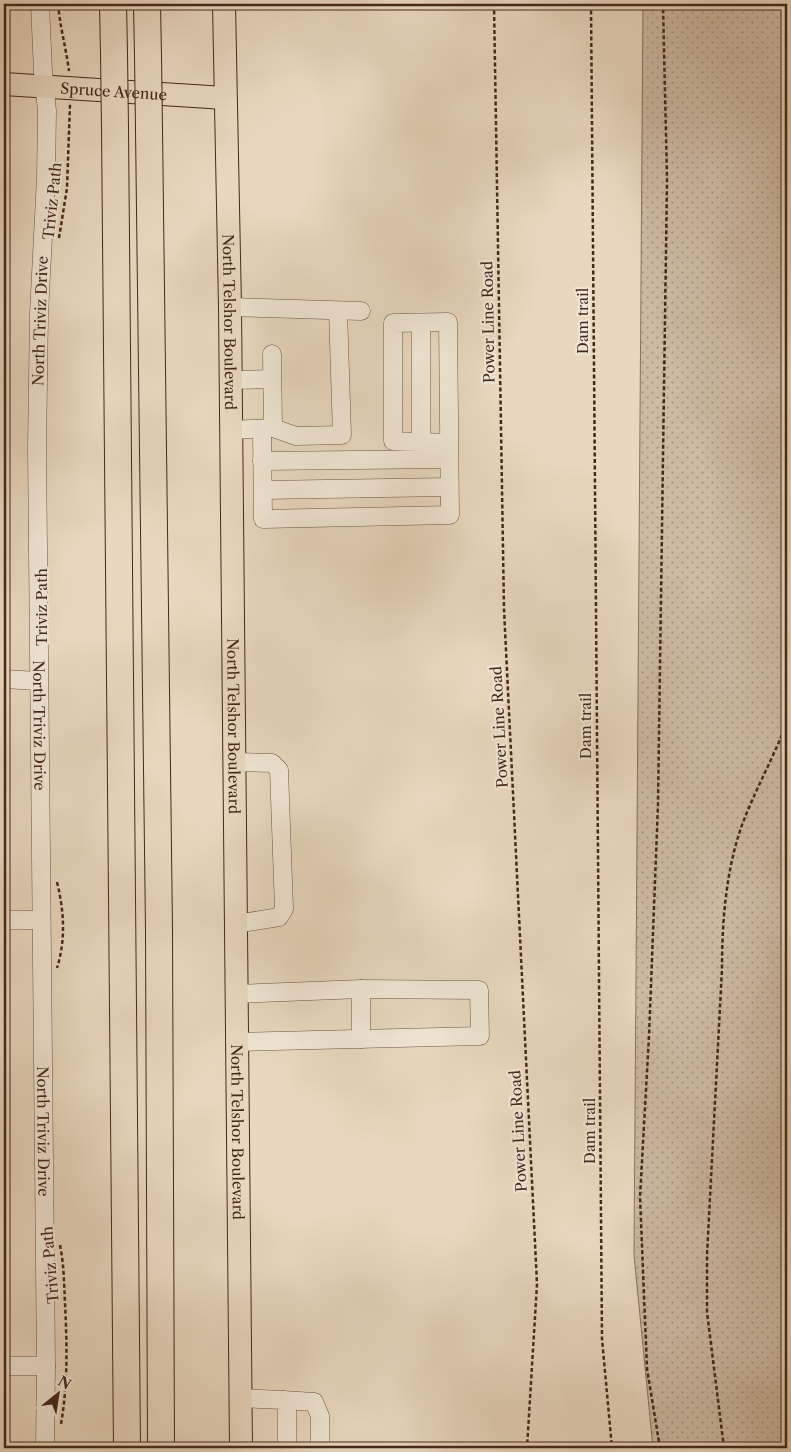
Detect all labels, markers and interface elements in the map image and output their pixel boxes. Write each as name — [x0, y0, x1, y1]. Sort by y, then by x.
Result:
street label: Spruce Avenue — [60, 78, 168, 104]
street label: Triviz Path — [38, 161, 66, 241]
street label: North Telshor Boulevard — [219, 234, 240, 410]
street label: North Triviz Drive — [28, 256, 52, 386]
street label: Power Line Road — [477, 261, 499, 383]
street label: Dam trail — [573, 287, 592, 354]
street label: Triviz Path — [32, 568, 51, 646]
street label: North Telshor Boulevard — [224, 638, 244, 814]
street label: North Triviz Drive — [30, 660, 50, 791]
street label: Power Line Road — [486, 666, 512, 788]
street label: Dam trail — [576, 692, 595, 759]
street label: North Telshor Boulevard — [228, 1044, 248, 1220]
street label: North Triviz Drive — [34, 1066, 54, 1197]
street label: Power Line Road — [505, 1070, 531, 1192]
street label: Dam trail — [580, 1097, 599, 1164]
street label: Triviz Path — [37, 1225, 63, 1305]
north arrow — [32, 1370, 82, 1420]
text: N — [55, 1372, 74, 1394]

